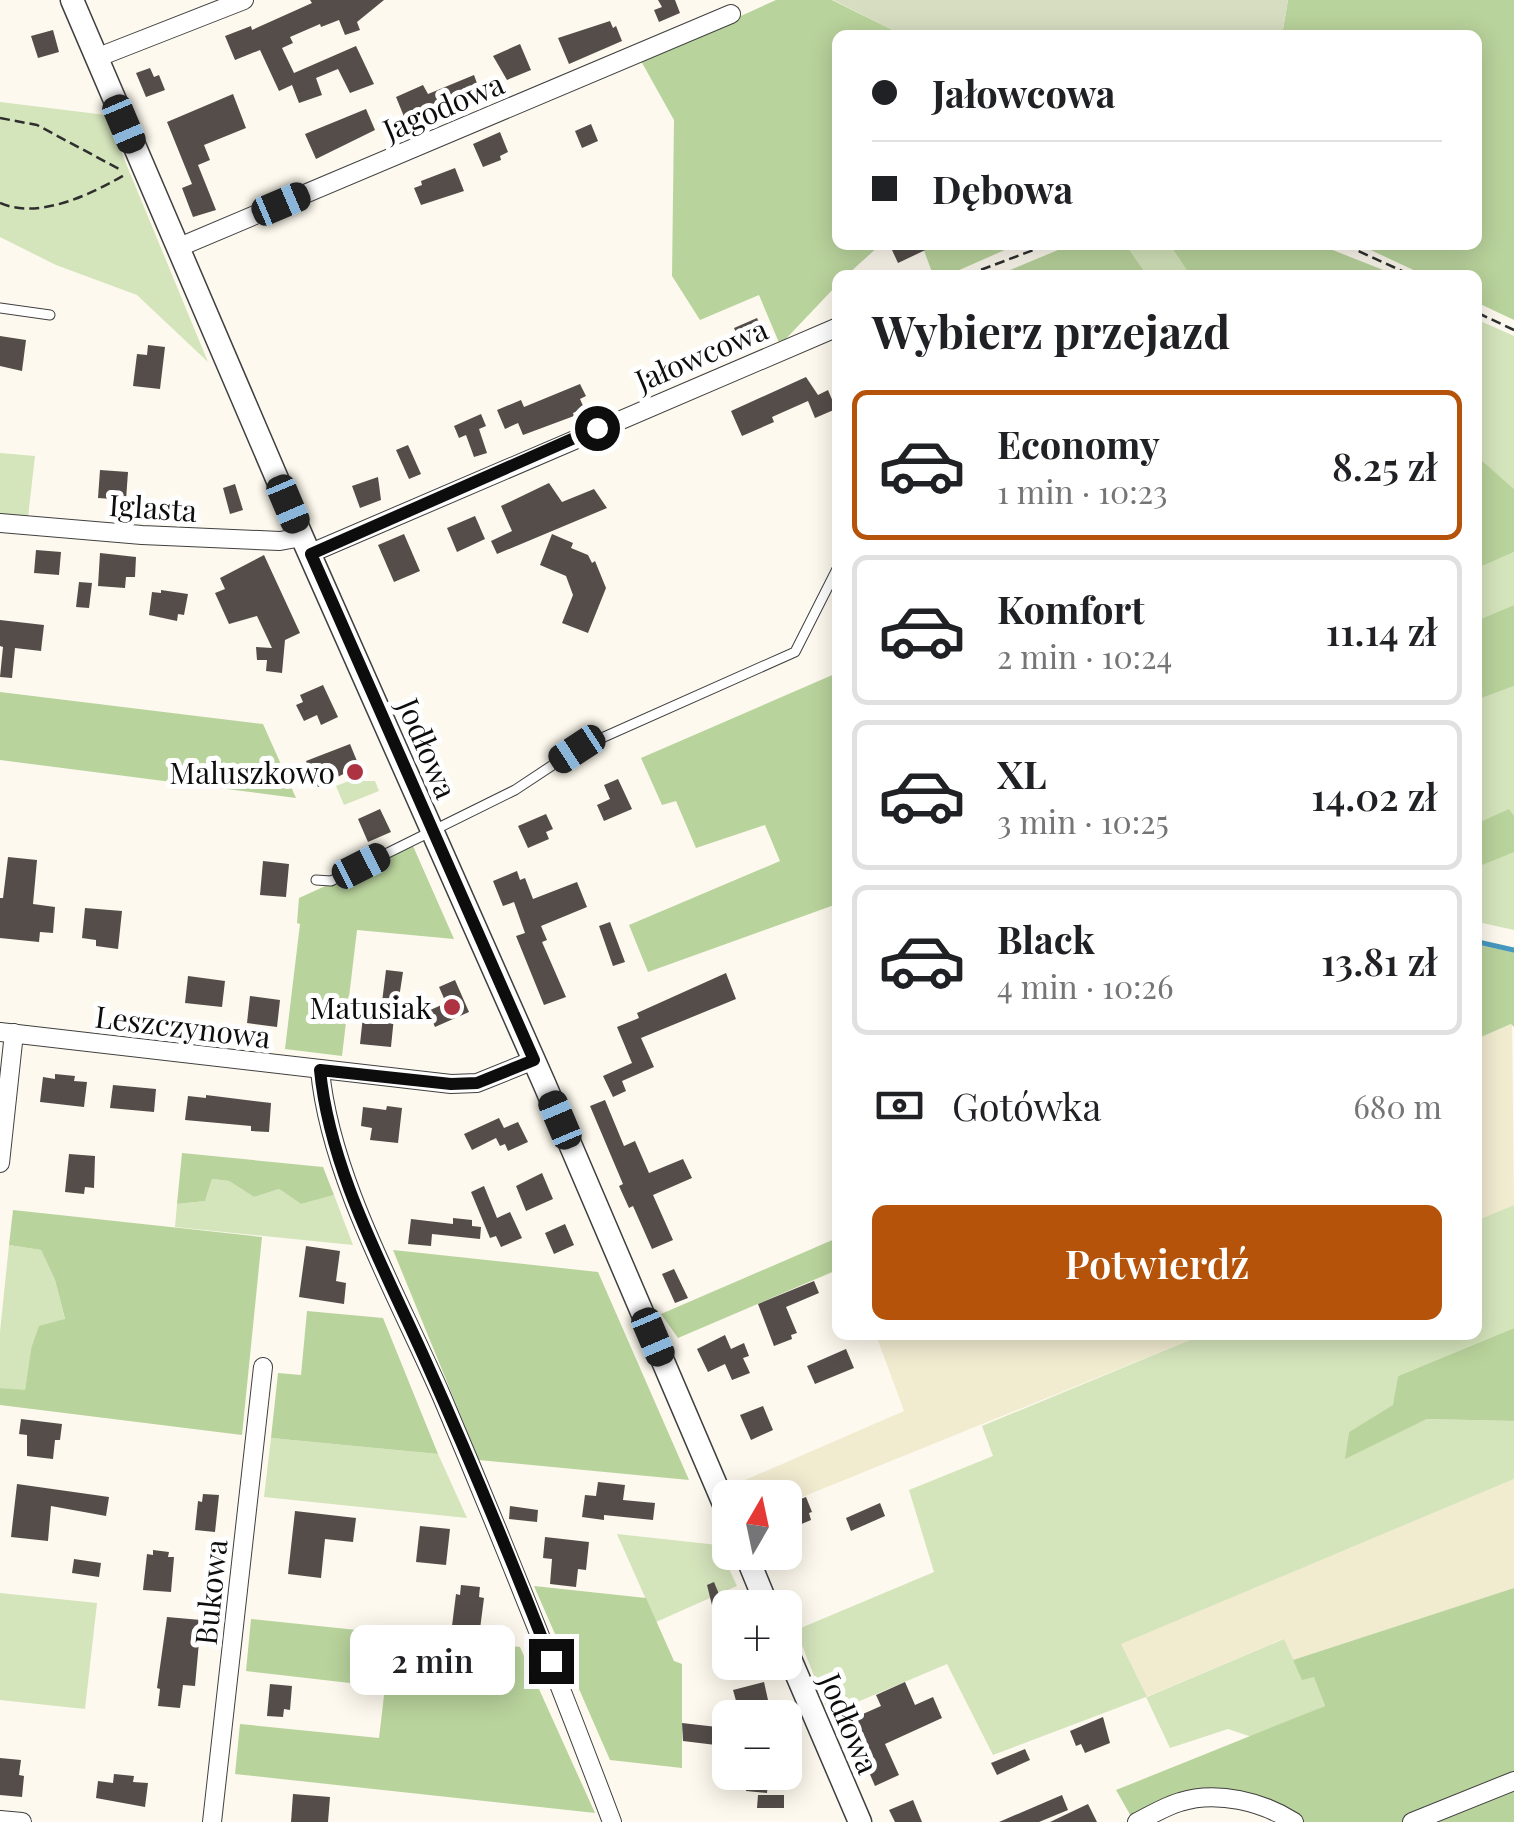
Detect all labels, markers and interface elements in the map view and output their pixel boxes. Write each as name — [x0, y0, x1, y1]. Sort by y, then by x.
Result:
street label: Jagodowa — [376, 63, 510, 150]
text: Jałowcowa — [932, 67, 1116, 118]
car — [98, 91, 150, 157]
text: Dębowa — [932, 163, 1073, 214]
car — [248, 178, 314, 230]
text: Wybierz przejazd — [872, 300, 1230, 360]
street label: Jałowcowa — [628, 308, 773, 400]
route start — [575, 406, 620, 451]
text: Economy — [997, 418, 1160, 469]
icon: car — [877, 420, 967, 510]
text: 8.25 zł — [1332, 440, 1437, 491]
text: 1 min · 10:23 — [997, 469, 1167, 512]
car — [262, 471, 314, 537]
street label: Iglasta — [108, 484, 198, 530]
text: Komfort — [997, 583, 1145, 634]
icon: car — [877, 585, 967, 675]
text: 11.14 zł — [1326, 605, 1437, 656]
text: 2 min · 10:24 — [997, 634, 1172, 677]
street label: Jodłowa — [389, 691, 467, 804]
car — [544, 720, 610, 778]
text: XL — [997, 748, 1046, 799]
icon: car — [877, 750, 967, 840]
place label: Maluszkowo — [169, 752, 335, 792]
marker: Maluszkowo — [344, 761, 366, 783]
text: 14.02 zł — [1311, 770, 1437, 821]
text: 3 min · 10:25 — [997, 799, 1169, 842]
car — [327, 839, 395, 893]
text: Black — [997, 913, 1095, 964]
icon: car — [877, 915, 967, 1005]
text: 13.81 zł — [1321, 935, 1437, 986]
text: 4 min · 10:26 — [997, 964, 1173, 1007]
place label: Matusiak — [309, 987, 432, 1027]
street label: Leszczynowa — [93, 995, 273, 1057]
marker: Matusiak — [441, 996, 463, 1018]
icon: cash — [872, 1078, 927, 1133]
text: Gotówka — [952, 1080, 1101, 1131]
text: 680 m — [1353, 1084, 1442, 1127]
car — [534, 1087, 586, 1153]
button: Potwierdź — [872, 1205, 1442, 1320]
car — [627, 1304, 679, 1370]
north arrow — [712, 1480, 802, 1570]
map controls — [712, 1480, 802, 1790]
street label: Bukowa — [185, 1537, 235, 1647]
button: + — [712, 1590, 802, 1680]
callout: 2 min — [351, 1626, 516, 1696]
text: 2 min — [392, 1638, 473, 1681]
route end — [529, 1639, 574, 1684]
street label: Jodłowa — [811, 1666, 889, 1779]
button: − — [712, 1700, 802, 1790]

